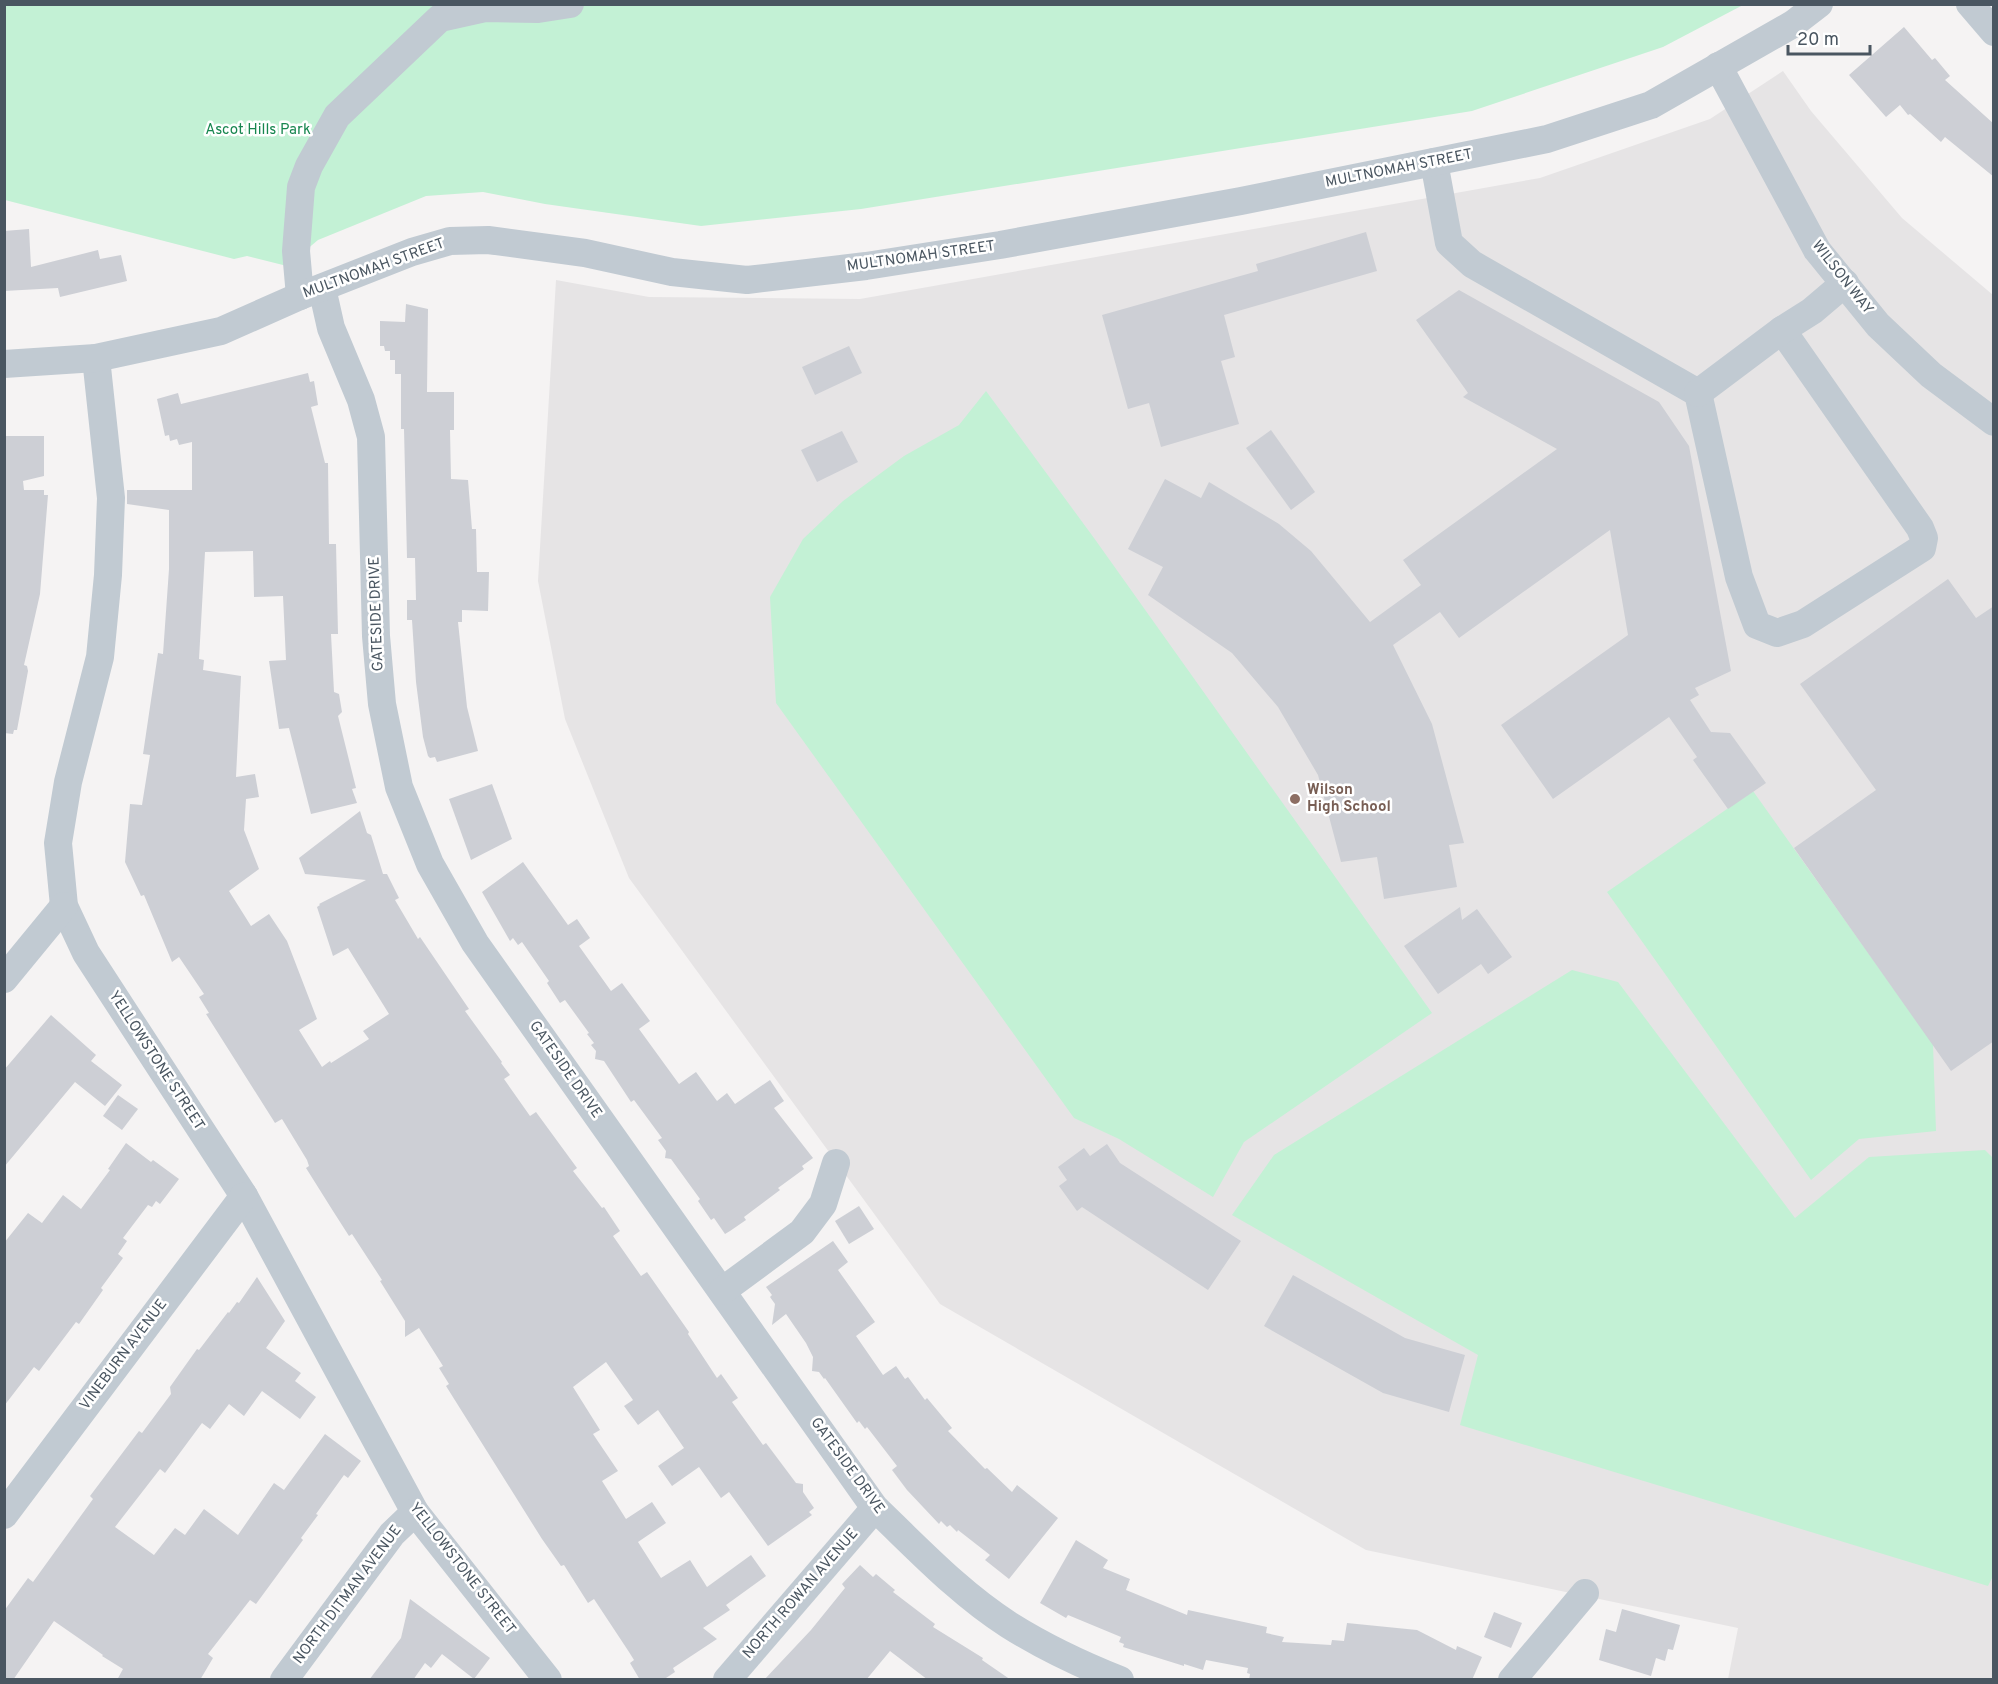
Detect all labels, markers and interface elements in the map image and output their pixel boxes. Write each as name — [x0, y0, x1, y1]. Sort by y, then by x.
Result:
scale bar — [1788, 18, 1870, 56]
text: 20 m — [1797, 29, 1839, 52]
park label: Ascot Hills Park — [205, 121, 311, 140]
street label: MULTNOMAH STREET — [1324, 145, 1474, 193]
street label: MULTNOMAH STREET — [301, 235, 447, 303]
street label: MULTNOMAH STREET — [846, 237, 996, 277]
street label: WILSON WAY — [1807, 237, 1877, 319]
street label: GATESIDE DRIVE — [366, 556, 388, 672]
place label: Wilson High School — [1307, 781, 1391, 817]
marker: Wilson High School — [1288, 792, 1302, 806]
street label: YELLOWSTONE STREET — [104, 988, 208, 1134]
street label: GATESIDE DRIVE — [524, 1018, 606, 1122]
street label: VINEBURN AVENUE — [76, 1296, 172, 1414]
street label: GATESIDE DRIVE — [806, 1414, 888, 1518]
street label: YELLOWSTONE STREET — [405, 1499, 519, 1639]
street label: NORTH DITMAN AVENUE — [289, 1522, 407, 1668]
street label: NORTH ROWAN AVENUE — [739, 1525, 863, 1663]

